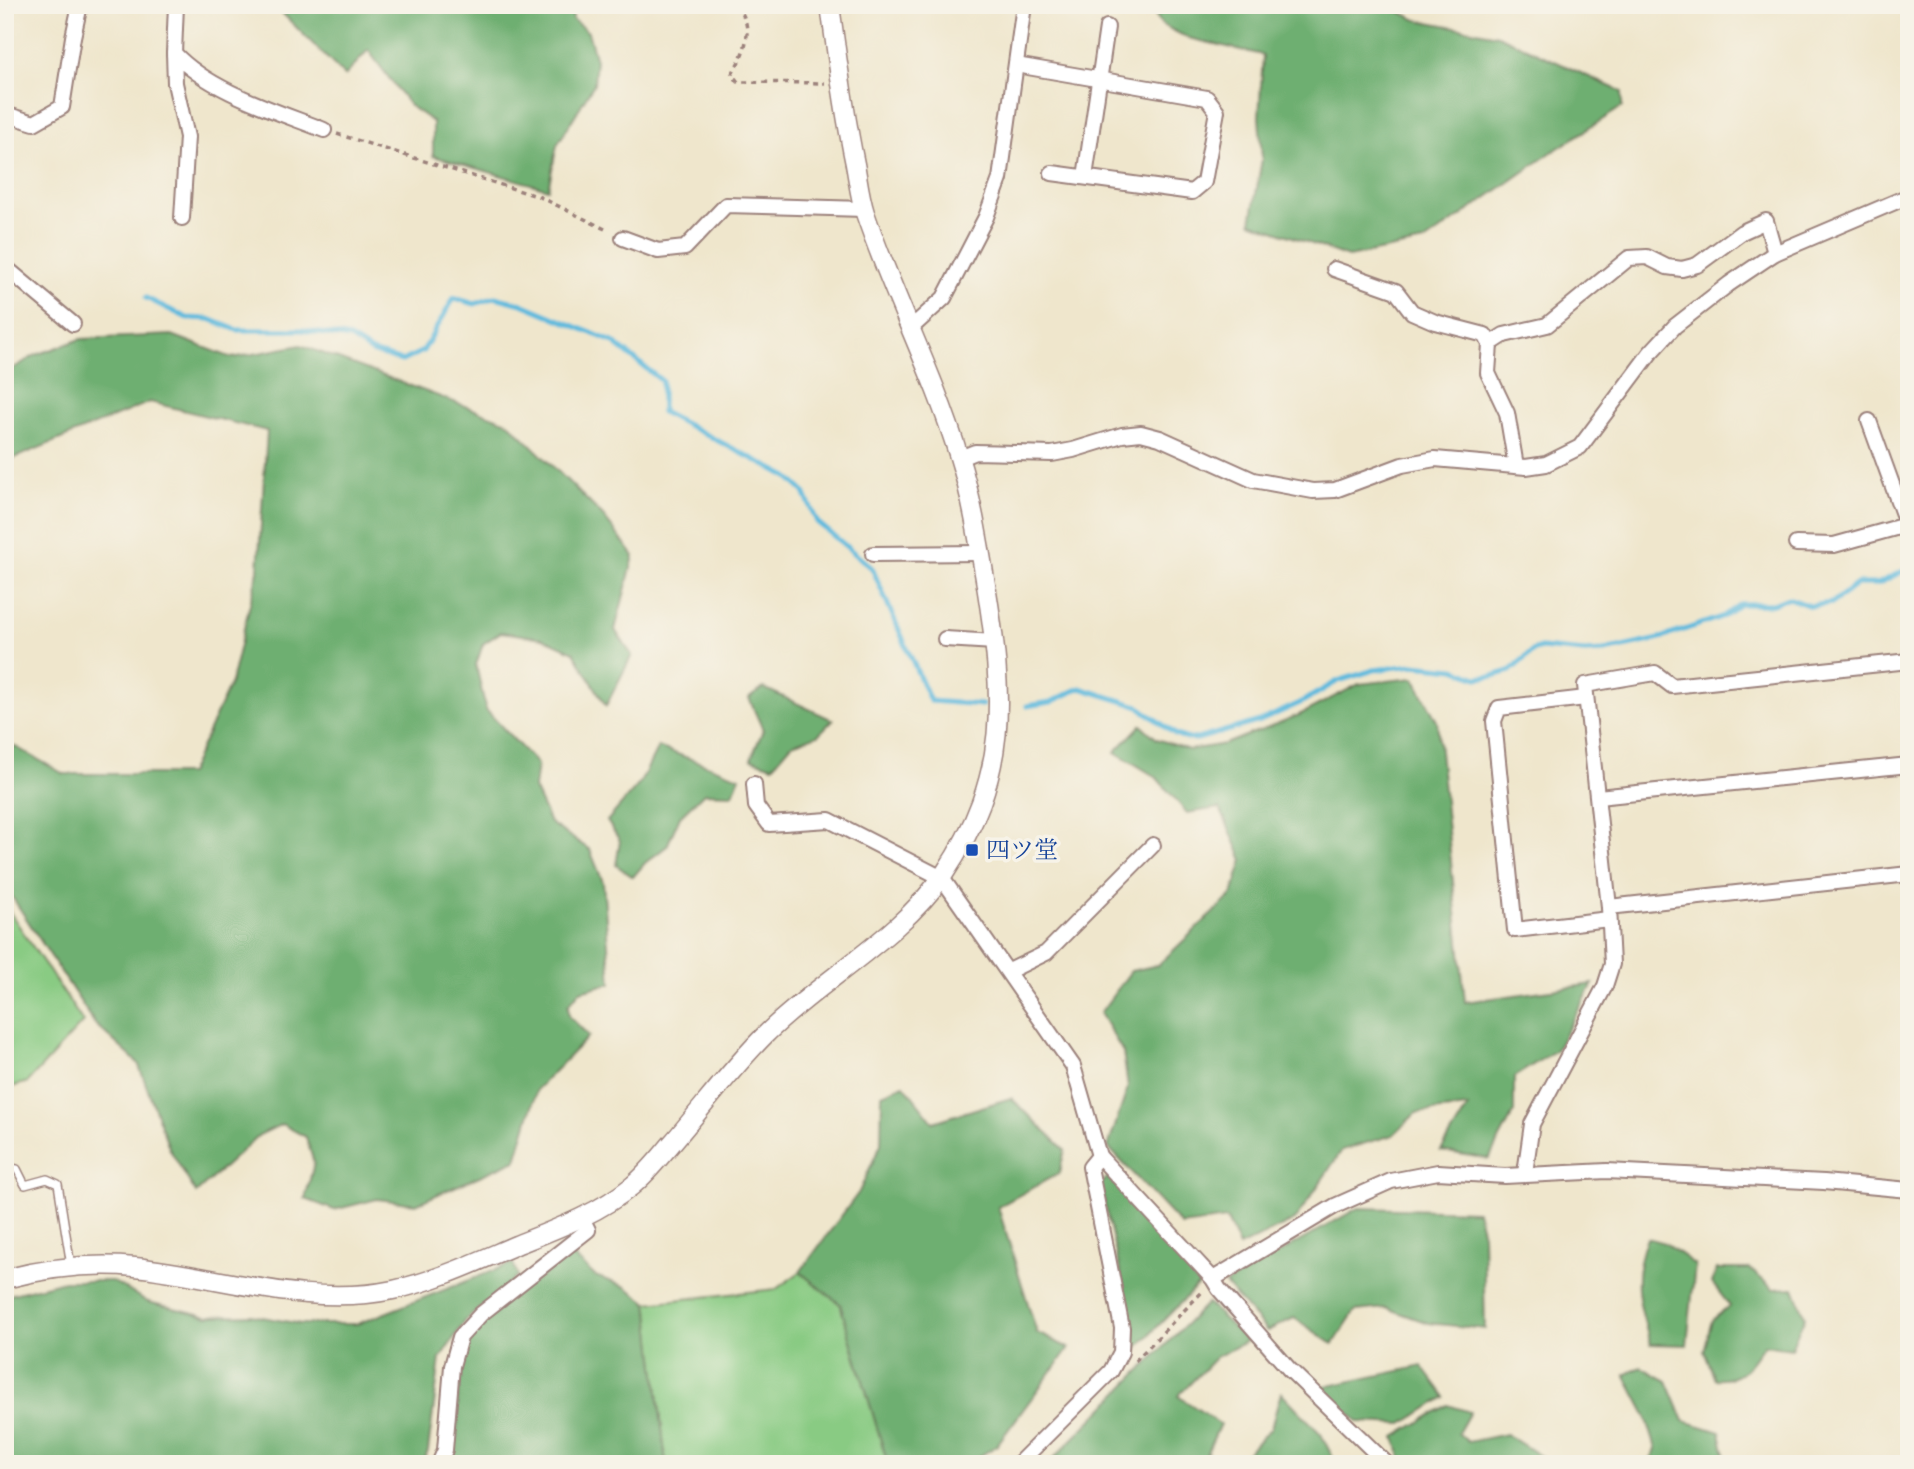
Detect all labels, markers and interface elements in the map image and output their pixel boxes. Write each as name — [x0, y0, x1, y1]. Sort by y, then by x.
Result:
place label: 四ツ堂 — [986, 836, 1058, 864]
marker: 四ツ堂 — [964, 842, 980, 858]

